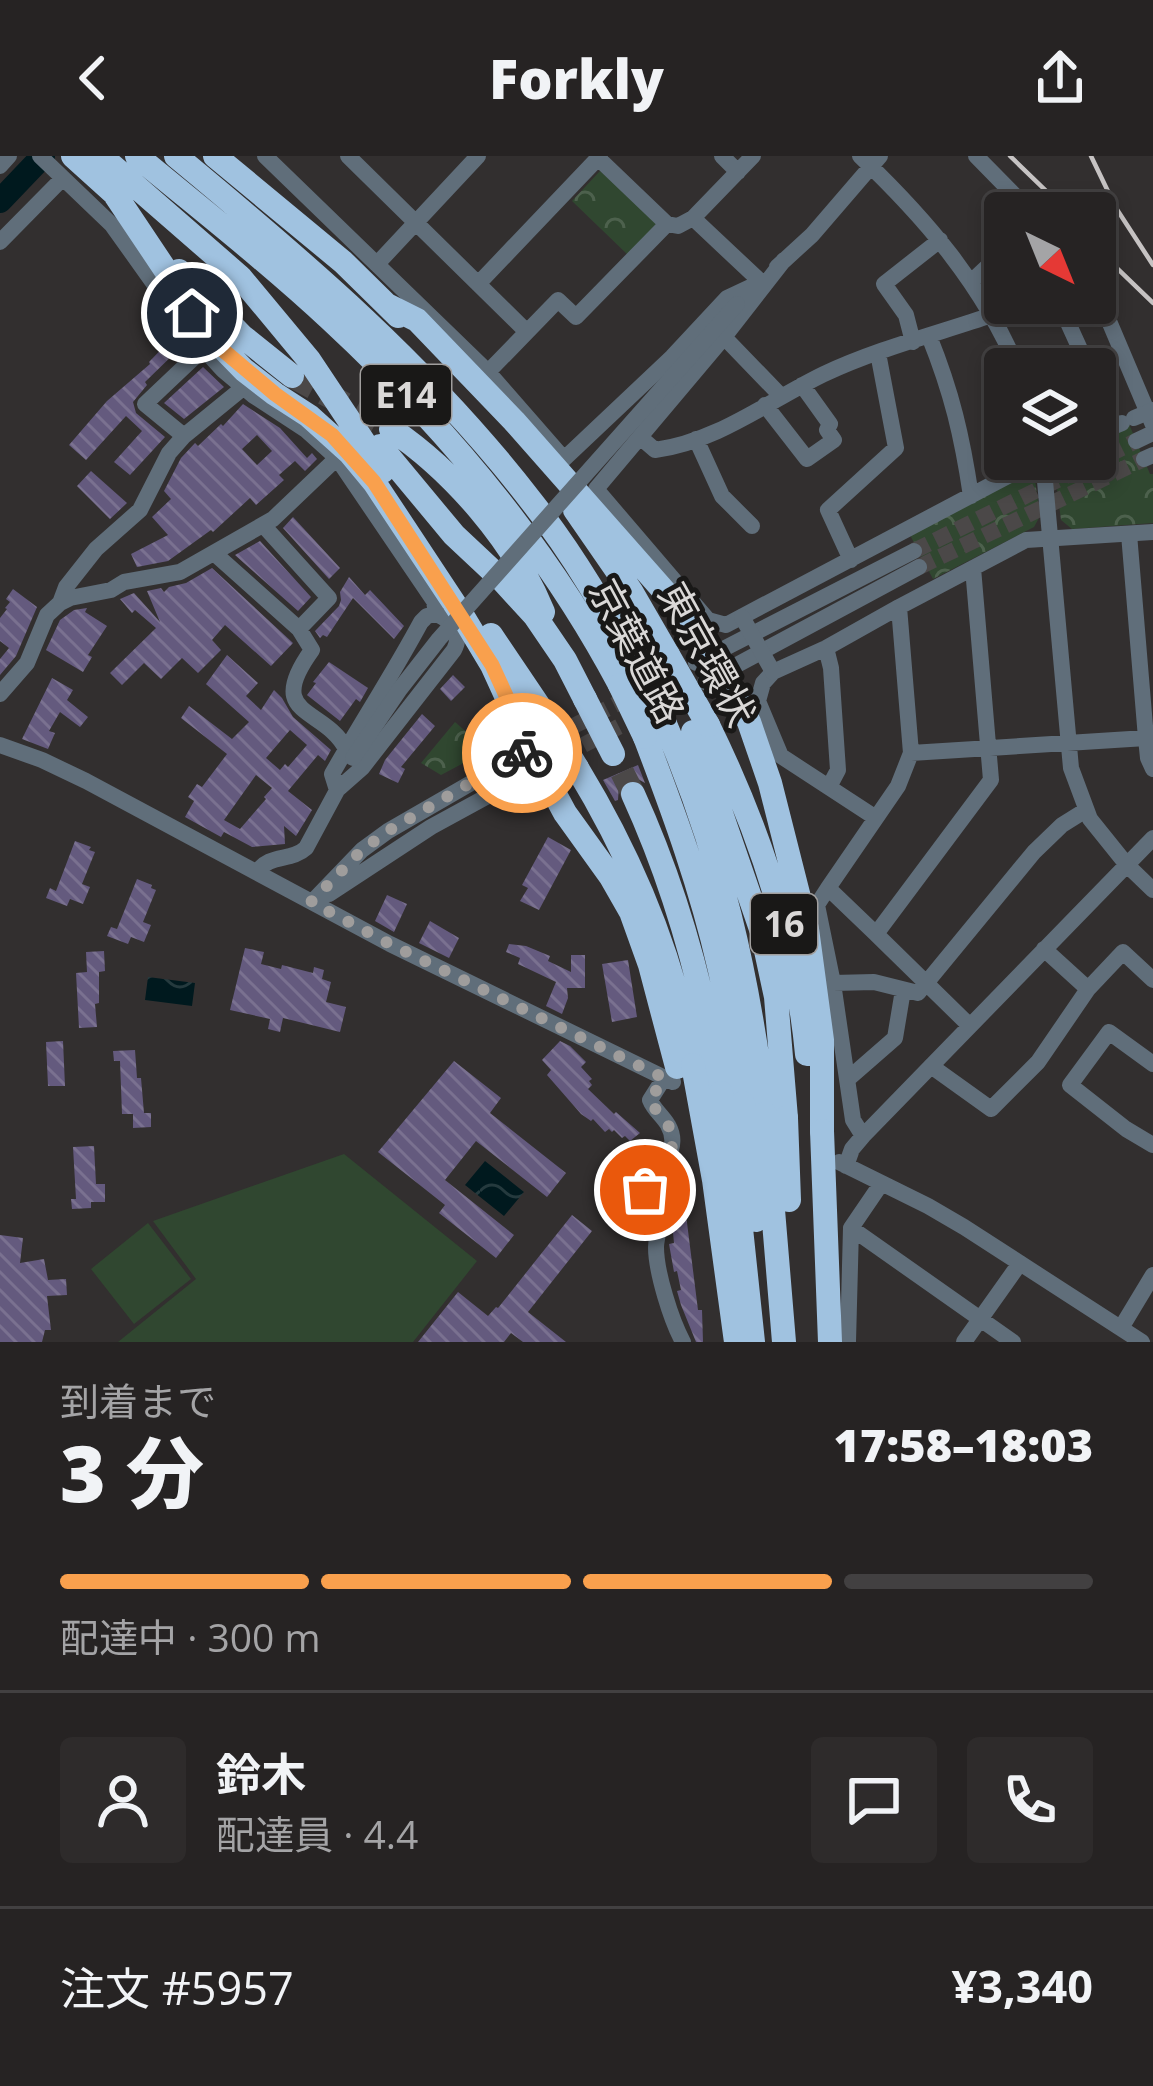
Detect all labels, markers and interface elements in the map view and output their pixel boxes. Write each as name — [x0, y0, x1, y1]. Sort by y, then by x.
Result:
text: Forkly — [489, 41, 664, 115]
icon: back — [60, 45, 126, 111]
icon: share — [1027, 45, 1093, 111]
north arrow — [984, 192, 1116, 324]
map controls — [984, 192, 1116, 480]
pin — [141, 262, 243, 364]
icon: home — [159, 280, 225, 346]
button: layers — [984, 348, 1116, 480]
road number: E14 — [361, 365, 451, 425]
street label: 京葉道路 — [578, 569, 698, 732]
street label: 東京環状 — [647, 572, 769, 734]
courier — [462, 693, 582, 813]
icon: bike — [489, 720, 555, 786]
road number: 16 — [751, 894, 817, 954]
pin — [594, 1139, 696, 1241]
icon: bag — [612, 1157, 678, 1223]
text: 到着まで — [60, 1374, 216, 1427]
text: 17:58–18:03 — [834, 1414, 1093, 1475]
text: 3 分 — [60, 1419, 204, 1525]
text: 配達中 · 300 m — [60, 1610, 321, 1663]
button: person — [60, 1737, 186, 1863]
button: chat — [811, 1737, 937, 1863]
button: phone — [967, 1737, 1093, 1863]
text: 鈴木 — [216, 1743, 306, 1804]
text: 配達員 · 4.4 — [216, 1807, 418, 1860]
text: ¥3,340 — [952, 1955, 1093, 2016]
text: 注文 #5957 — [60, 1957, 294, 2018]

